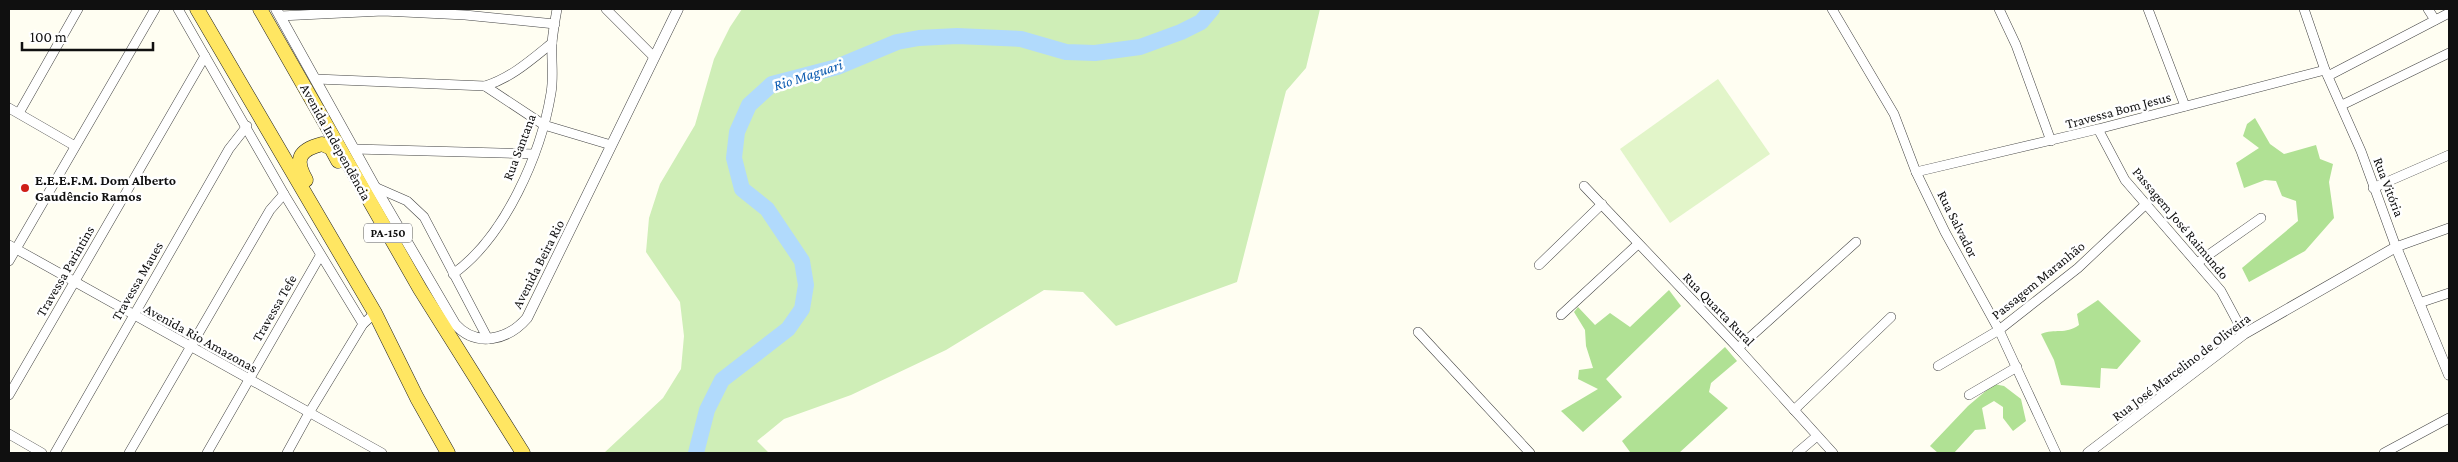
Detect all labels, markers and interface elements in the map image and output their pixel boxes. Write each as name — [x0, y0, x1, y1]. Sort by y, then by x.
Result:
scale bar — [22, 20, 154, 52]
text: 100 m — [30, 29, 67, 45]
water label: Rio Maguari — [772, 56, 846, 95]
street label: Avenida Independência — [297, 81, 375, 204]
street label: Travessa Bom Jesus — [2064, 88, 2172, 132]
street label: Rua Santana — [499, 111, 539, 182]
street label: Rua Vitória — [2370, 155, 2408, 219]
street label: Passagem José Raimundo — [2129, 164, 2233, 282]
place label: E.E.E.F.M. Dom Alberto Gaudêncio Ramos — [35, 172, 176, 204]
marker: E.E.E.F.M. Dom Alberto Gaudêncio Ramos — [19, 182, 31, 194]
street label: Rua Salvador — [1934, 188, 1982, 260]
street label: Avenida Beira Rio — [509, 217, 567, 311]
street label: Travessa Parintins — [33, 223, 97, 319]
road number: PA-150 — [364, 224, 412, 242]
street label: Passagem Maranhão — [1988, 237, 2088, 322]
street label: Travessa Maues — [108, 239, 166, 323]
street label: Rua Quarta Rural — [1680, 269, 1758, 349]
street label: Travessa Tefe — [248, 272, 300, 344]
street label: Avenida Rio Amazonas — [142, 300, 260, 376]
street label: Rua José Marcelino de Oliveira — [2109, 310, 2254, 424]

